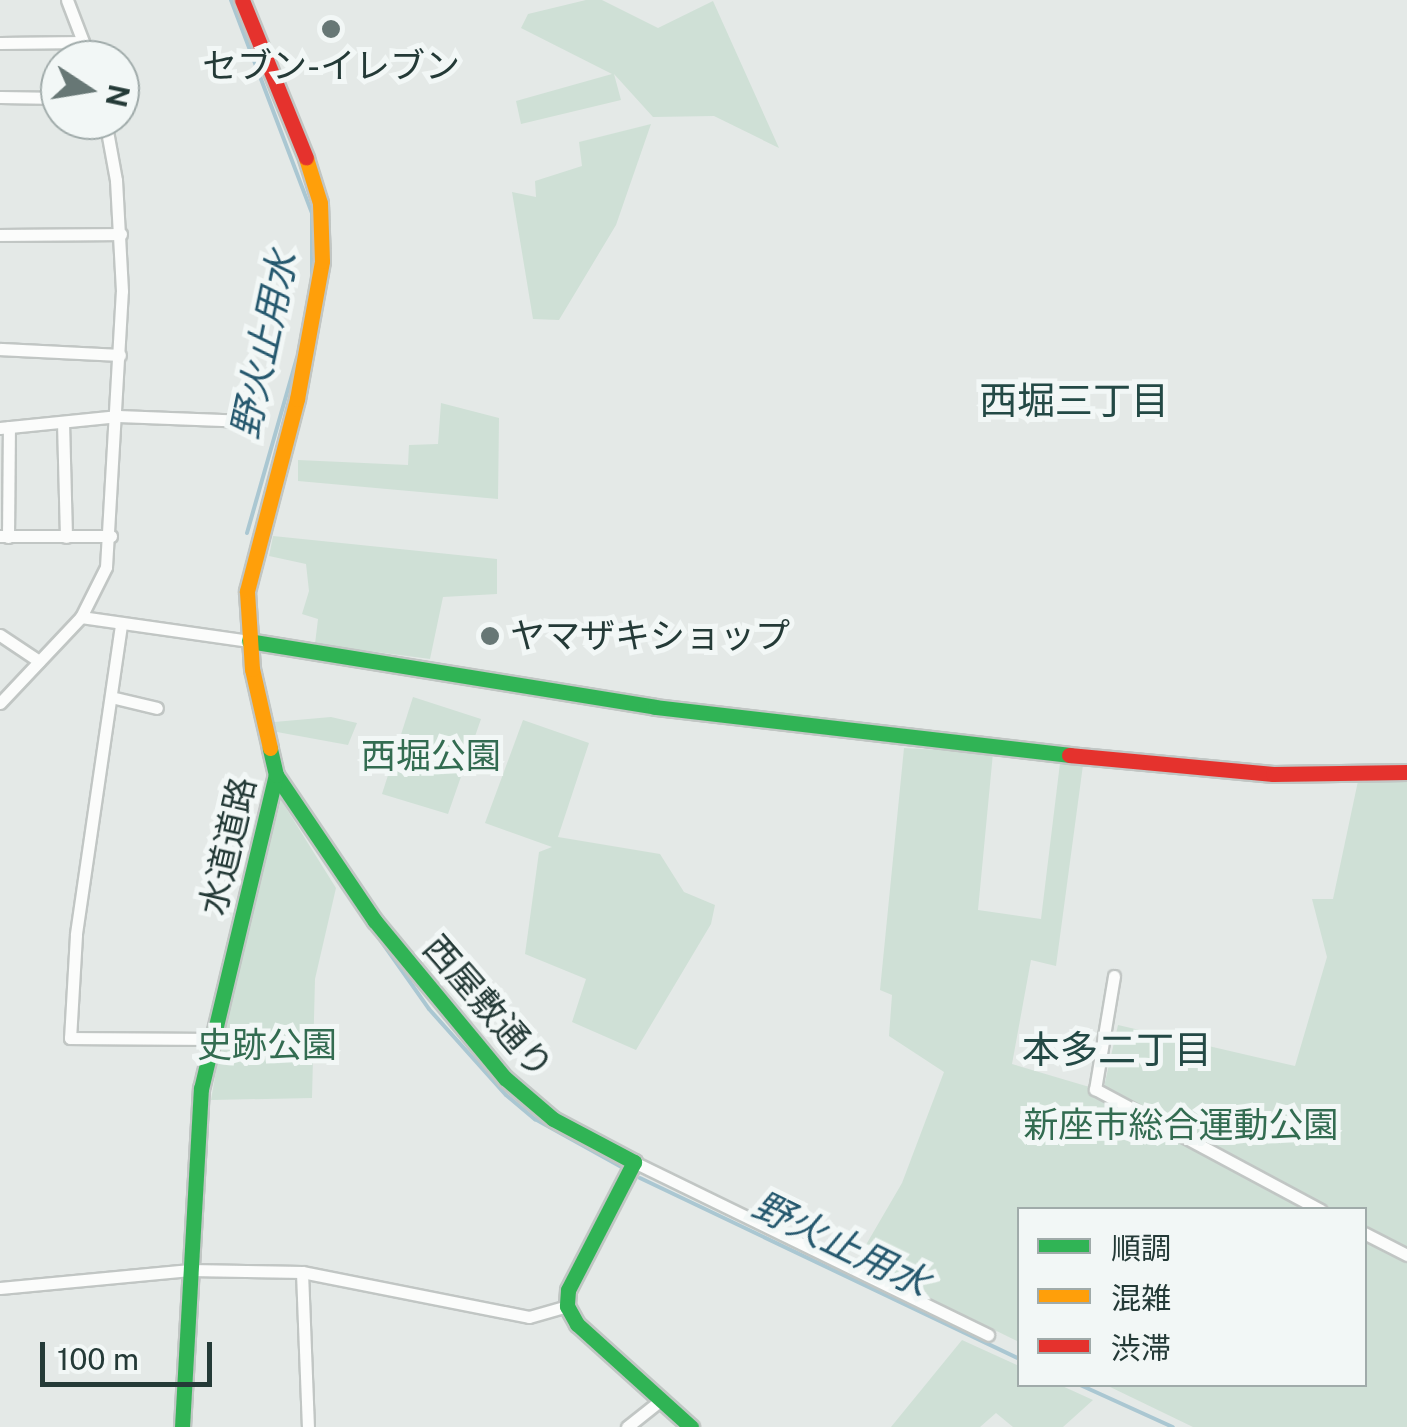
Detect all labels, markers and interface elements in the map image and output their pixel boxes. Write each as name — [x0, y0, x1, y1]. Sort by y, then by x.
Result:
marker: セブン-イレブン — [320, 18, 342, 40]
north arrow — [40, 40, 140, 140]
place label: セブン-イレブン — [202, 45, 460, 87]
text: N — [99, 82, 136, 110]
water label: 野火止用水 — [222, 247, 306, 443]
district label: 西堀三丁目 — [979, 378, 1169, 424]
place label: ヤマザキショップ — [510, 615, 790, 657]
marker: ヤマザキショップ — [479, 625, 501, 647]
park label: 西堀公園 — [361, 735, 501, 777]
street label: 水道道路 — [192, 773, 264, 919]
street label: 西屋敷通り — [415, 927, 561, 1087]
park label: 史跡公園 — [197, 1024, 337, 1066]
district label: 本多二丁目 — [1022, 1027, 1212, 1073]
park label: 新座市総合運動公園 — [1024, 1104, 1338, 1146]
water label: 野火止用水 — [746, 1182, 936, 1306]
legend — [1017, 1207, 1367, 1387]
text: 順調 — [1111, 1230, 1171, 1266]
text: 混雑 — [1111, 1280, 1171, 1316]
scale bar — [45, 1322, 218, 1384]
text: 渋滞 — [1111, 1330, 1171, 1366]
text: 100 m — [57, 1341, 139, 1377]

